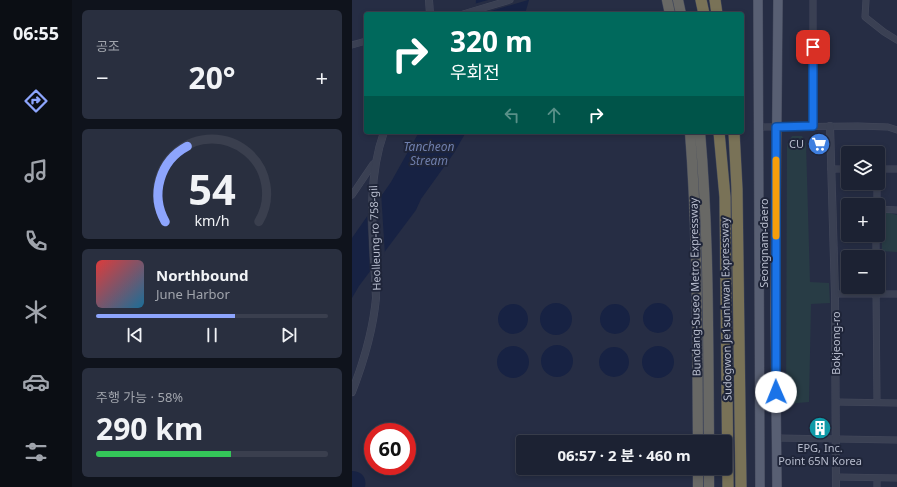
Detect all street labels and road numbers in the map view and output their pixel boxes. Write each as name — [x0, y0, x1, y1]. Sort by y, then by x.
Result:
street label: Heolleung-ro 758-gil — [365, 185, 384, 291]
street label: Bundang-Suseo Metro Expressway — [685, 197, 704, 377]
street label: Seongnam-daero — [756, 198, 771, 288]
street label: Sudogwon Je1sunhwan Expressway — [716, 217, 735, 401]
street label: Bokjeong-ro — [828, 311, 843, 375]

